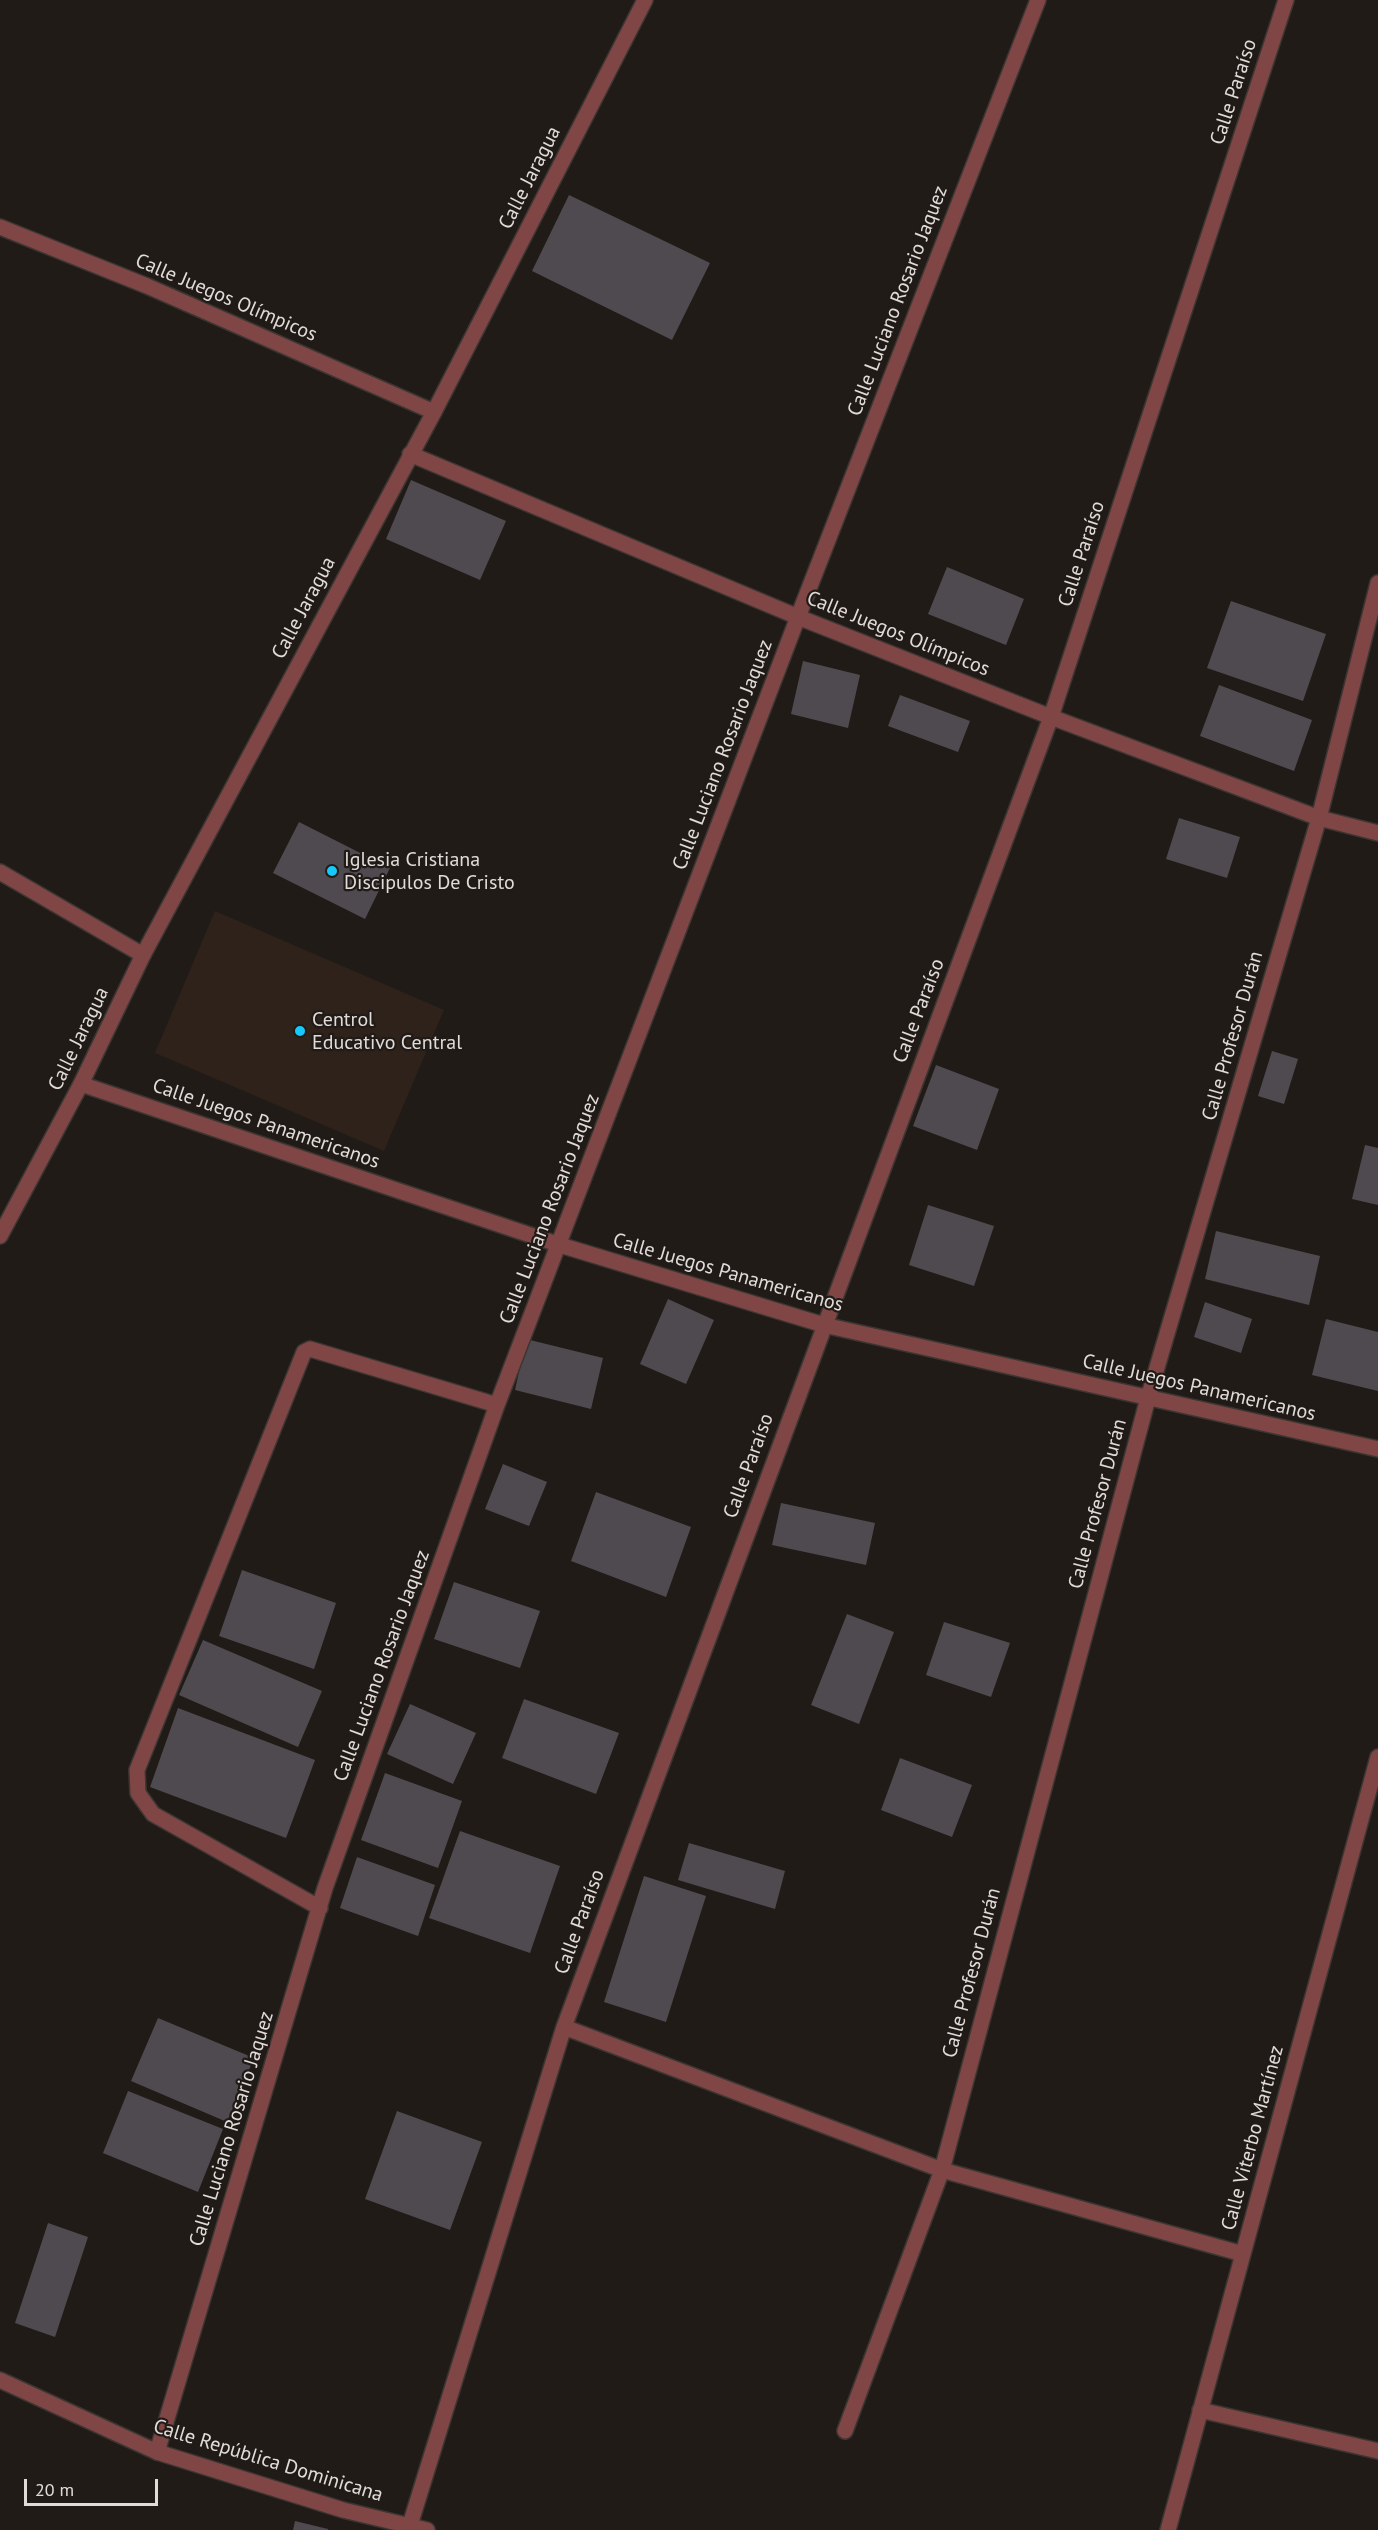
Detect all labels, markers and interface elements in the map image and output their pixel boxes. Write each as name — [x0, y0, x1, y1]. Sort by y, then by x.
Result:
street label: Calle Paraíso — [1206, 36, 1262, 148]
street label: Calle Jaragua — [494, 123, 566, 233]
street label: Calle Luciano Rosario Jaquez — [843, 183, 953, 419]
street label: Calle Juegos Olímpicos — [132, 249, 320, 347]
street label: Calle Paraíso — [1054, 498, 1110, 610]
street label: Calle Jaragua — [267, 553, 341, 663]
street label: Calle Juegos Olímpicos — [803, 586, 993, 682]
street label: Calle Luciano Rosario Jaquez — [668, 637, 778, 873]
place label: Iglesia Cristiana Discipulos De Cristo — [344, 848, 515, 895]
marker: Iglesia Cristiana Discipulos De Cristo — [325, 864, 339, 878]
street label: Calle Profesor Durán — [1197, 949, 1269, 1123]
street label: Calle Paraíso — [888, 955, 950, 1067]
street label: Calle Jaragua — [44, 983, 114, 1095]
place label: Centrol Educativo Central — [312, 1008, 462, 1055]
marker: Centrol Educativo Central — [293, 1024, 307, 1038]
street label: Calle Juegos Panamericanos — [149, 1074, 383, 1174]
street label: Calle Luciano Rosario Jaquez — [495, 1091, 605, 1327]
street label: Calle Juegos Panamericanos — [610, 1229, 846, 1317]
street label: Calle Juegos Panamericanos — [1080, 1349, 1318, 1427]
street label: Calle Paraíso — [719, 1410, 779, 1522]
street label: Calle Profesor Durán — [1064, 1416, 1132, 1592]
street label: Calle Luciano Rosario Jaquez — [329, 1547, 435, 1785]
street label: Calle Paraíso — [550, 1866, 610, 1978]
street label: Calle Profesor Durán — [938, 1885, 1006, 2061]
street label: Calle Luciano Rosario Jaquez — [185, 2009, 279, 2249]
street label: Calle Viterbo Martínez — [1217, 2043, 1289, 2233]
street label: Calle República Dominicana — [150, 2415, 386, 2507]
scale bar — [27, 2467, 160, 2505]
text: 20 m — [35, 2478, 74, 2501]

